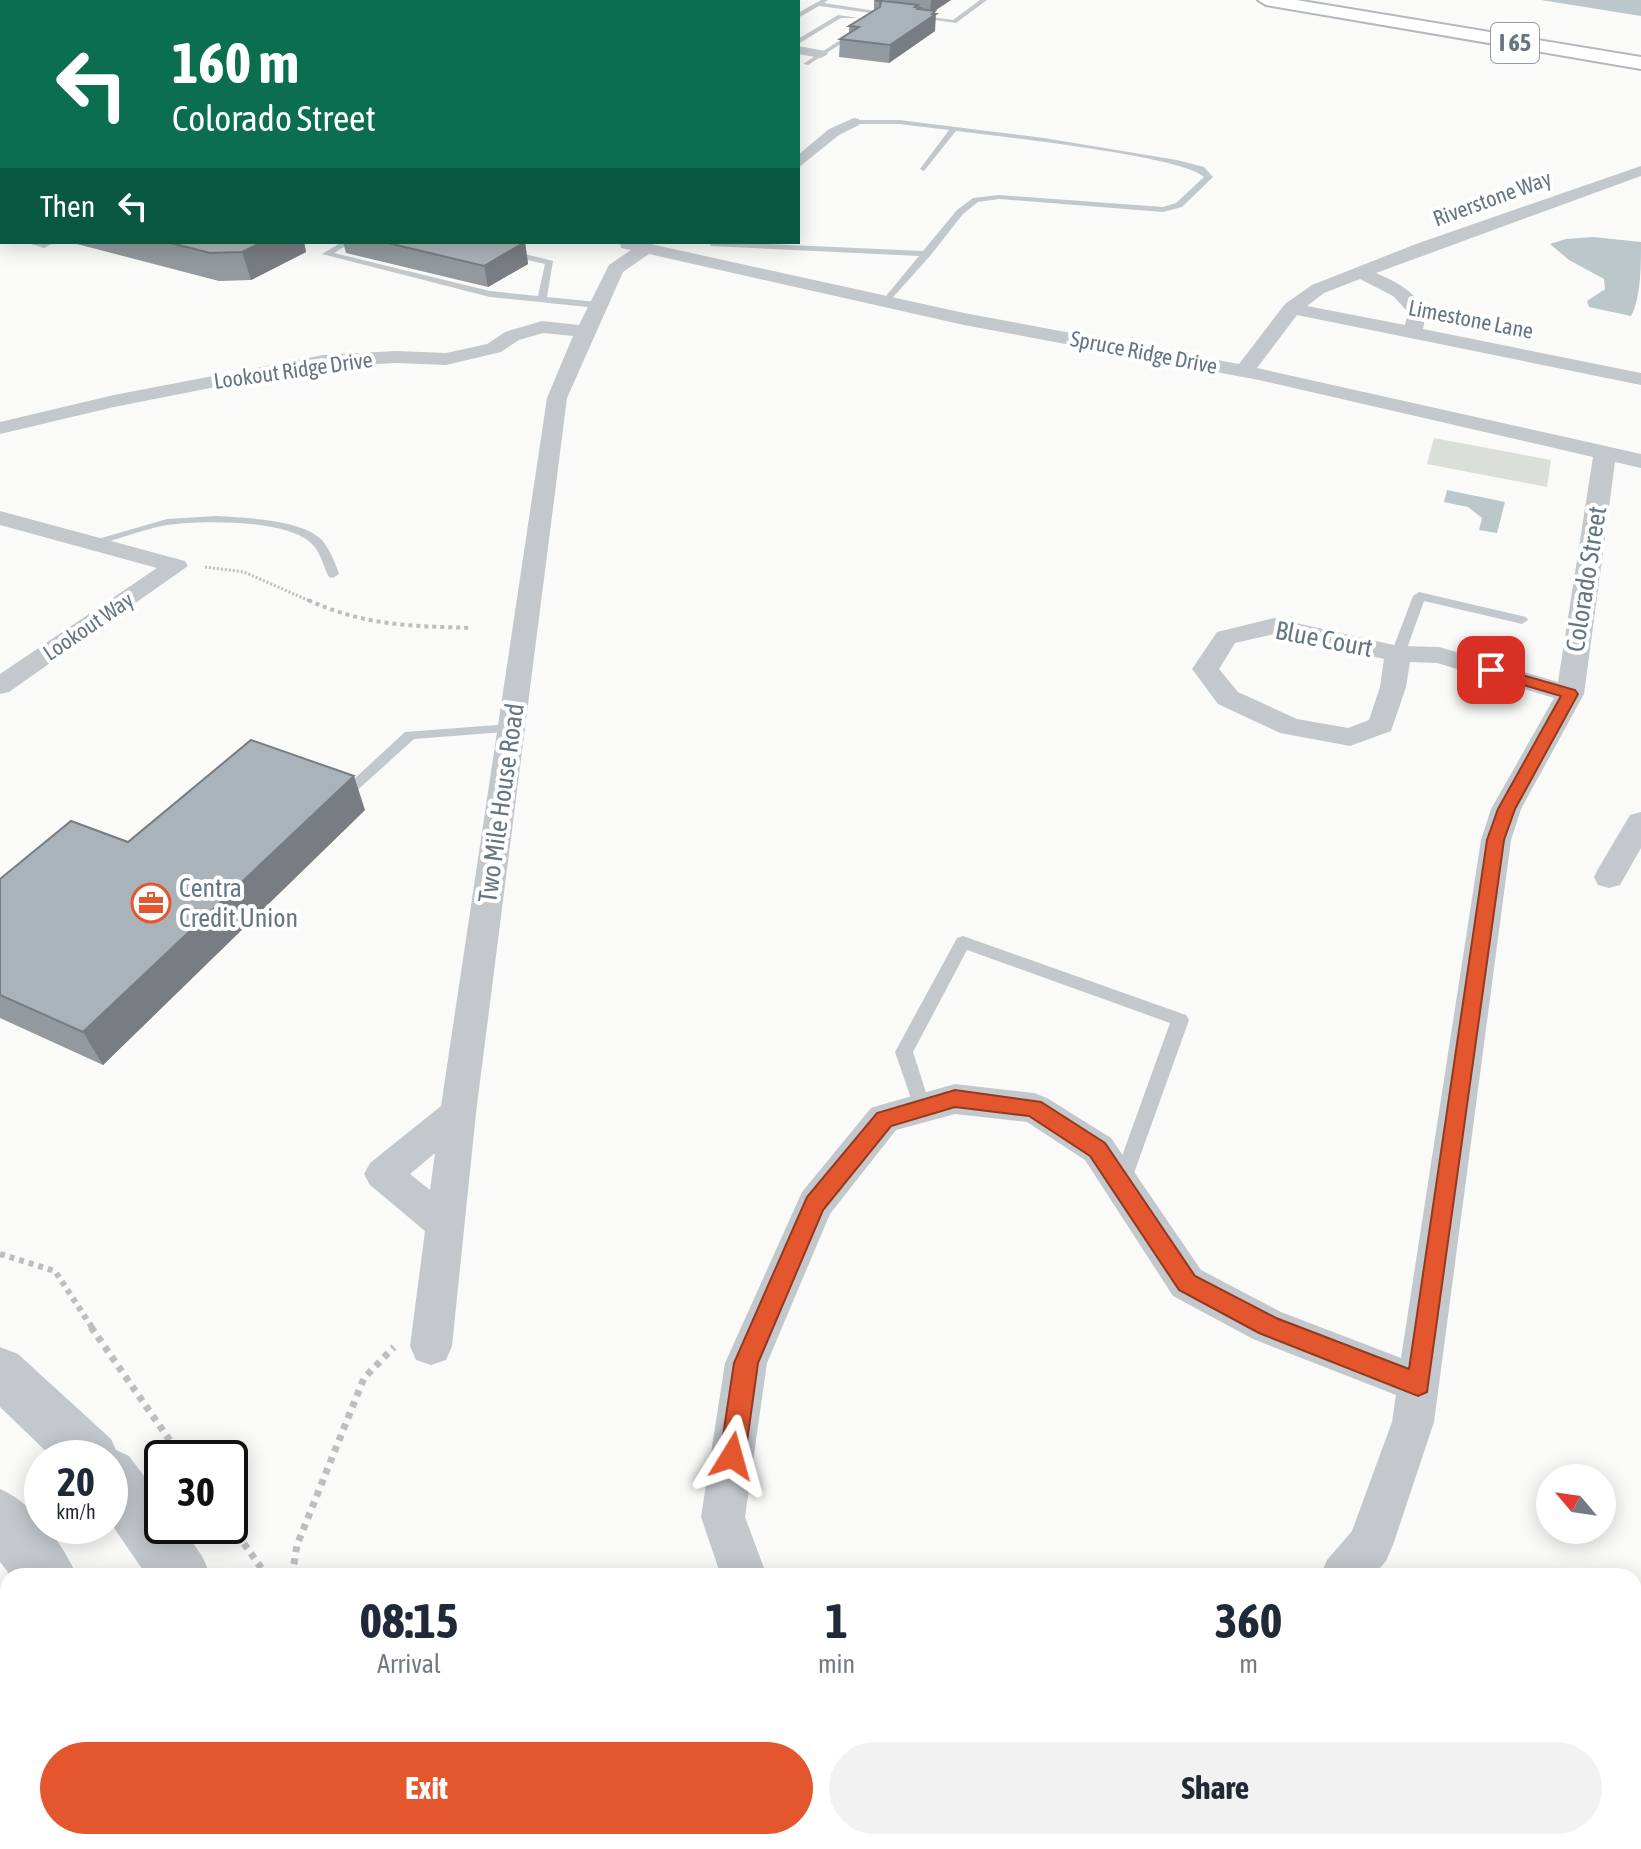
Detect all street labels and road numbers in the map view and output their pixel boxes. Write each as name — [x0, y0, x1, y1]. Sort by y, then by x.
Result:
road number: I 65 — [1491, 23, 1539, 63]
street label: Riverstone Way — [1429, 165, 1555, 231]
street label: Limestone Lane — [1406, 294, 1536, 344]
street label: Spruce Ridge Drive — [1068, 325, 1220, 379]
street label: Lookout Ridge Drive — [212, 346, 374, 394]
street label: Colorado Street — [1560, 504, 1612, 654]
street label: Lookout Way — [38, 586, 138, 666]
street label: Blue Court — [1273, 615, 1375, 663]
street label: Two Mile House Road — [472, 701, 530, 905]

